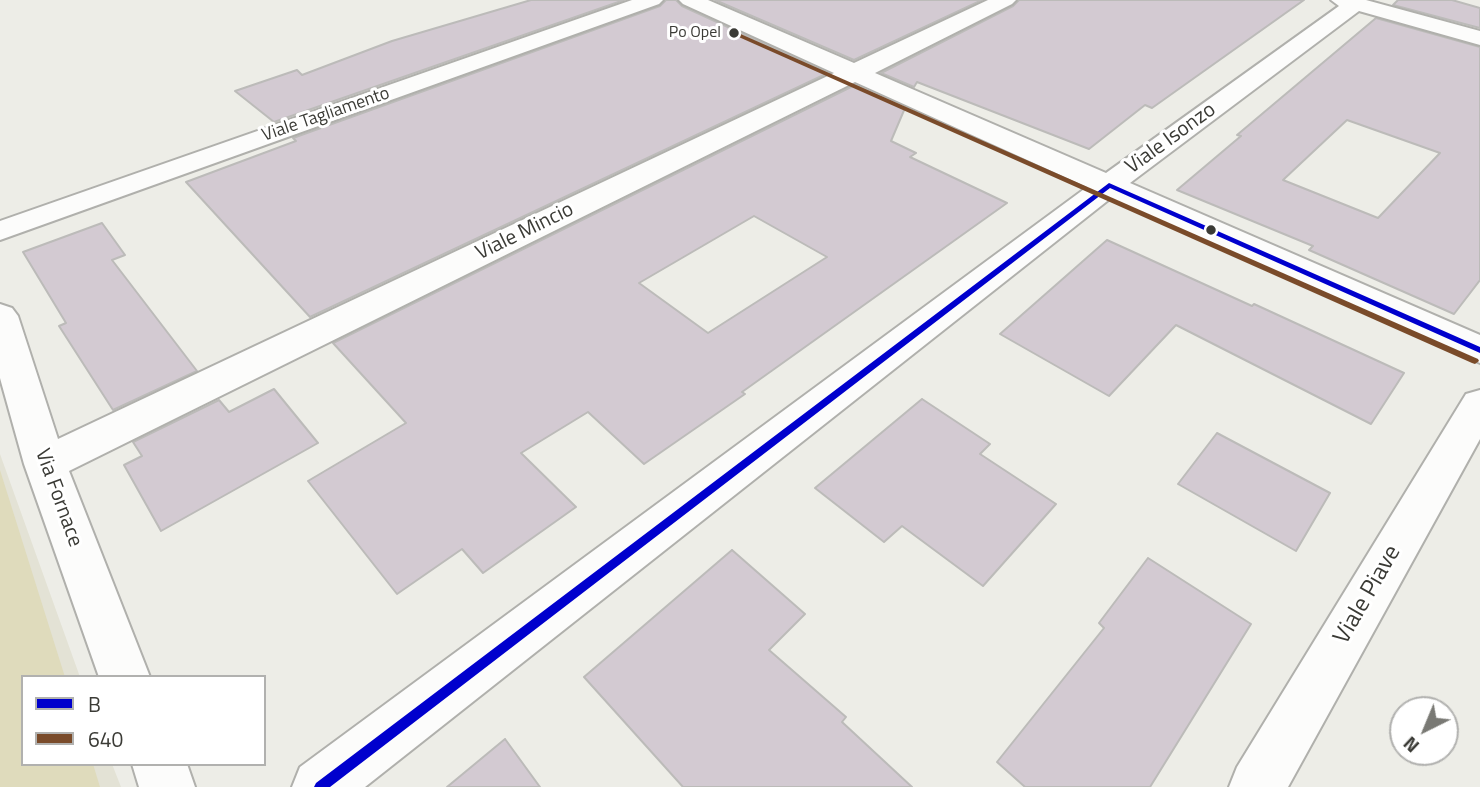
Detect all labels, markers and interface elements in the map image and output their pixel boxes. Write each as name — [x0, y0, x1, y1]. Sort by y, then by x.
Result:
place label: Po Opel — [669, 23, 721, 43]
marker: Po Opel — [727, 26, 741, 40]
street label: Viale Tagliamento — [259, 83, 393, 147]
street label: Viale Isonzo — [1121, 98, 1221, 180]
street label: Viale Mincio — [472, 197, 578, 267]
unlabelled marker — [1204, 223, 1218, 237]
street label: Via Fornace — [29, 446, 87, 550]
street label: Viale Piave — [1328, 541, 1408, 649]
legend — [21, 675, 266, 766]
text: B — [88, 688, 101, 720]
north arrow — [1389, 696, 1459, 766]
text: 640 — [88, 723, 123, 755]
text: N — [1396, 730, 1425, 760]

